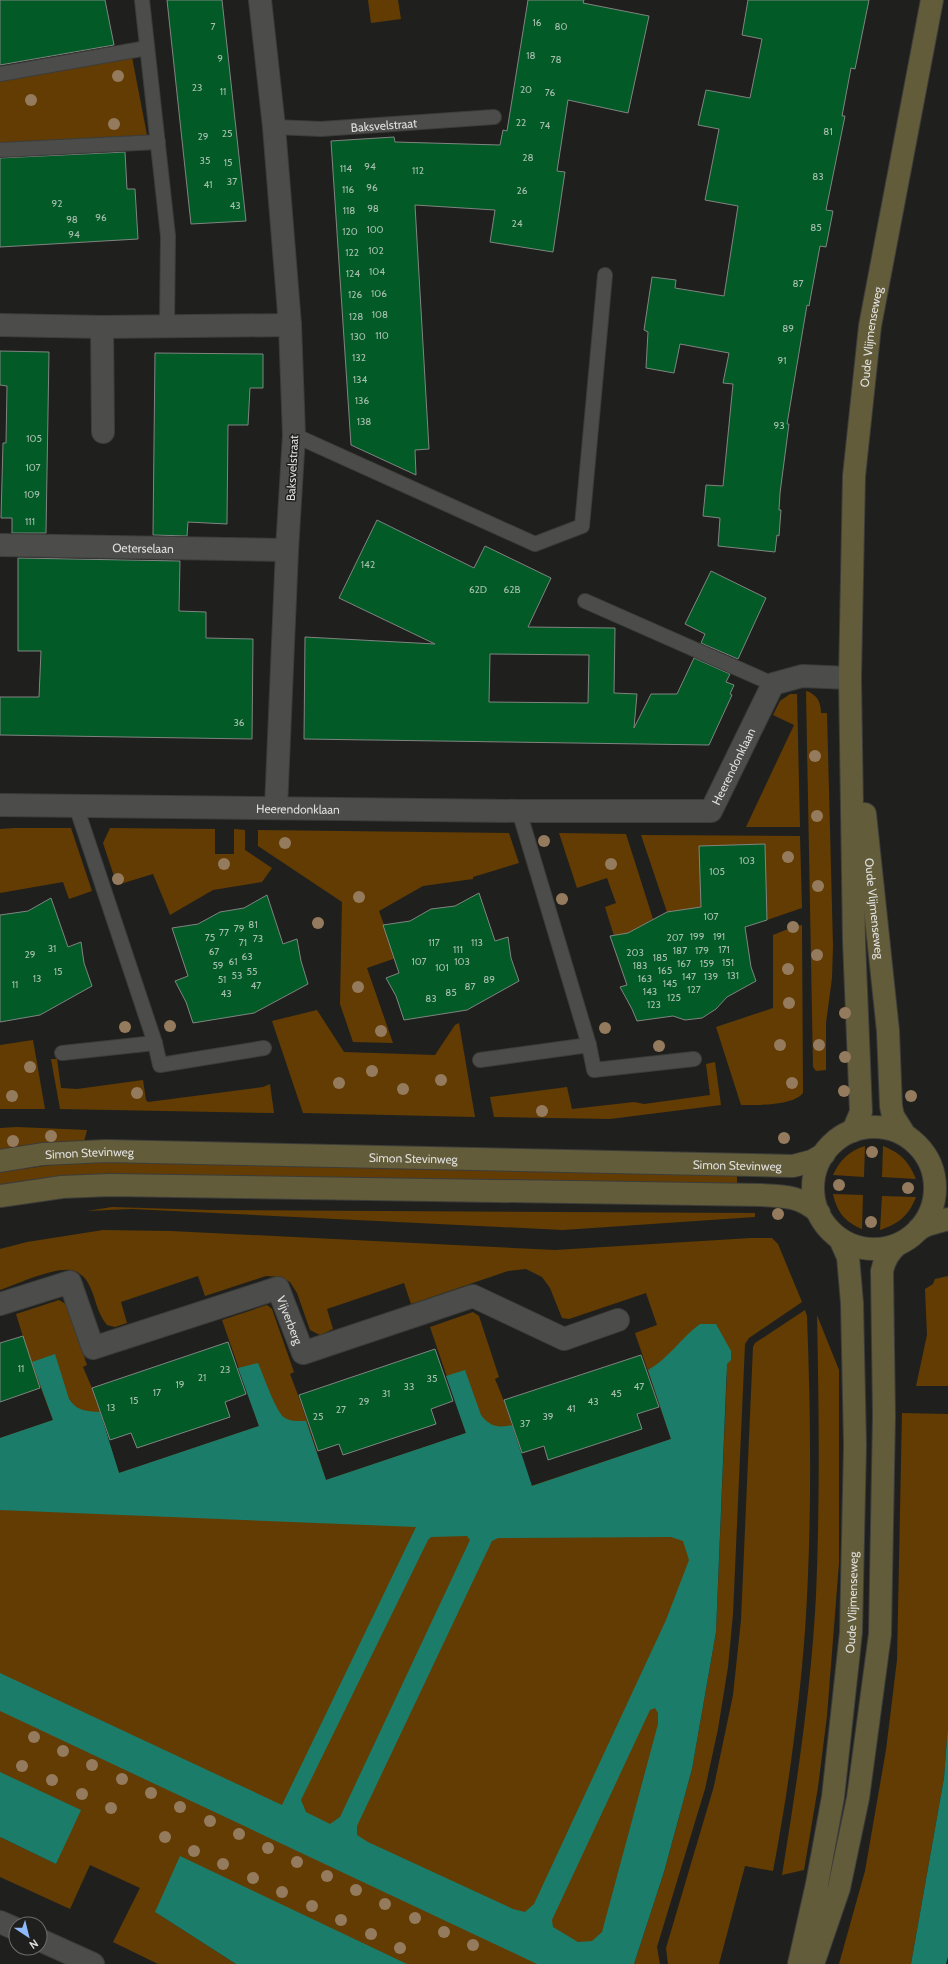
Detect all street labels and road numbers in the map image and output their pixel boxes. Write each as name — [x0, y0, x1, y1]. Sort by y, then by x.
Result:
street label: Baksvelstraat — [350, 115, 417, 134]
street label: Oude Vlijmenseweg — [856, 284, 885, 388]
street label: Baksvelstraat — [283, 435, 301, 501]
street label: Oeterselaan — [112, 539, 174, 556]
street label: Heerendonklaan — [708, 725, 758, 807]
street label: Heerendonklaan — [256, 800, 340, 816]
street label: Oude Vlijmenseweg — [862, 857, 888, 961]
street label: Simon Stevinweg — [45, 1143, 135, 1161]
street label: Simon Stevinweg — [369, 1149, 459, 1166]
street label: Simon Stevinweg — [693, 1156, 783, 1173]
street label: Vijverberg — [274, 1293, 307, 1348]
street label: Oude Vlijmenseweg — [841, 1550, 860, 1654]

